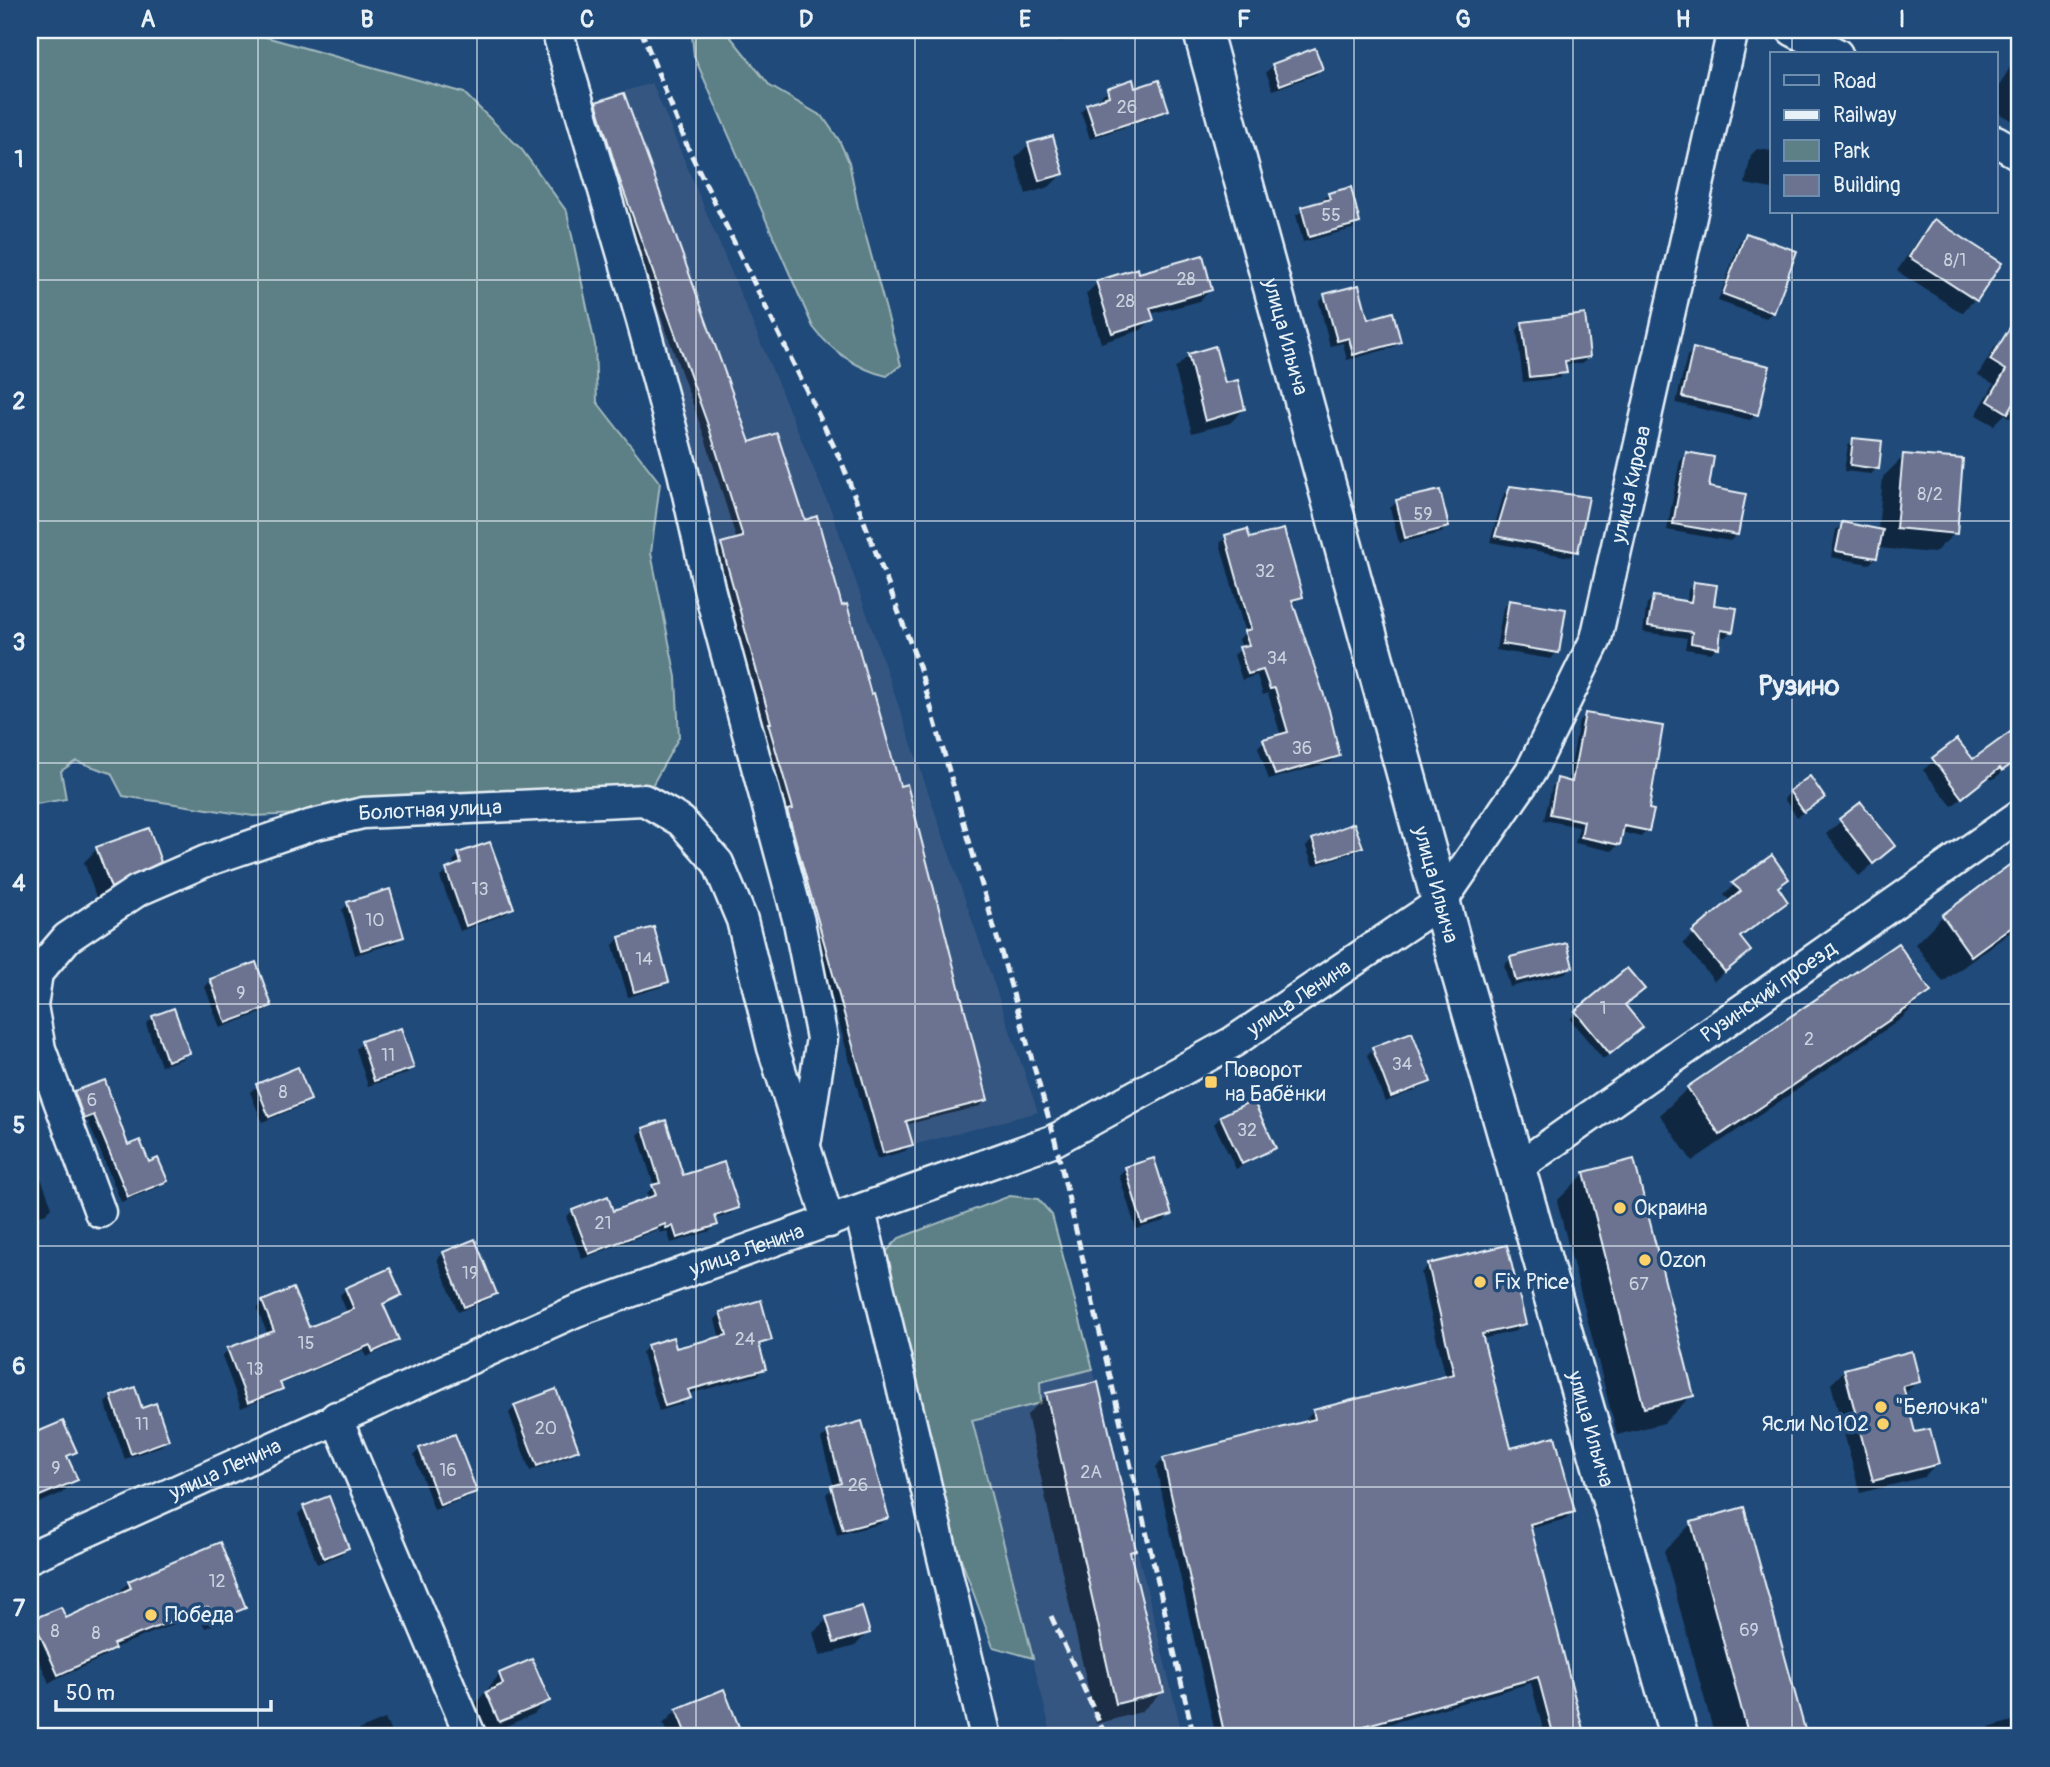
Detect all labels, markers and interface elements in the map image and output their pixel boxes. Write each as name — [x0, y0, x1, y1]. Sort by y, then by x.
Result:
text: A — [141, 5, 156, 34]
text: B — [360, 5, 374, 34]
text: C — [580, 5, 594, 34]
text: D — [799, 5, 813, 34]
text: E — [1019, 5, 1031, 34]
text: F — [1237, 5, 1251, 34]
text: G — [1455, 5, 1471, 34]
text: H — [1676, 5, 1690, 34]
text: I — [1899, 5, 1905, 34]
legend — [1770, 52, 1997, 214]
text: Road — [1833, 68, 1877, 95]
house number: 26 — [1117, 96, 1137, 119]
text: Railway — [1833, 102, 1897, 129]
text: Park — [1833, 138, 1870, 165]
text: 1 — [15, 145, 24, 174]
text: Building — [1833, 172, 1900, 199]
house number: 55 — [1321, 204, 1341, 227]
house number: 8/1 — [1944, 249, 1966, 272]
house number: 28 — [1176, 268, 1196, 291]
street label: улица Ильича — [1256, 274, 1314, 398]
house number: 28 — [1115, 290, 1135, 313]
text: 2 — [13, 387, 26, 416]
street label: улица Кирова — [1605, 423, 1658, 547]
house number: 8/2 — [1917, 483, 1943, 506]
house number: 59 — [1413, 503, 1433, 526]
house number: 32 — [1255, 560, 1275, 583]
text: 3 — [13, 628, 25, 657]
house number: 34 — [1267, 647, 1288, 670]
district label: Рузино — [1759, 669, 1839, 704]
house number: 36 — [1292, 737, 1312, 760]
street label: Болотная улица — [358, 794, 503, 827]
street label: улица Ильича — [1407, 822, 1465, 946]
text: 4 — [12, 869, 26, 898]
house number: 13 — [471, 878, 489, 901]
house number: 10 — [365, 909, 385, 932]
street label: Рузинский проезд — [1696, 935, 1842, 1049]
house number: 14 — [635, 948, 653, 971]
street label: улица Ленина — [1241, 953, 1356, 1043]
house number: 9 — [236, 982, 246, 1005]
house number: 1 — [1599, 997, 1607, 1020]
house number: 2 — [1804, 1028, 1814, 1051]
house number: 11 — [381, 1044, 395, 1067]
house number: 34 — [1392, 1053, 1413, 1076]
place label: Поворот на Бабёнки — [1225, 1057, 1326, 1108]
marker: Поворот на Бабёнки — [1203, 1074, 1219, 1090]
house number: 8 — [278, 1081, 288, 1104]
house number: 6 — [87, 1089, 97, 1112]
text: 5 — [13, 1111, 25, 1140]
house number: 32 — [1237, 1119, 1257, 1142]
place label: Окраина — [1634, 1195, 1707, 1222]
marker: Окраина — [1612, 1200, 1628, 1216]
house number: 21 — [594, 1212, 612, 1235]
street label: улица Ленина — [685, 1218, 808, 1284]
place label: Ozon — [1659, 1247, 1706, 1274]
marker: Ozon — [1637, 1252, 1653, 1268]
house number: 19 — [462, 1262, 478, 1285]
place label: Fix Price — [1494, 1269, 1570, 1296]
house number: 67 — [1629, 1273, 1649, 1296]
marker: Fix Price — [1472, 1274, 1488, 1290]
house number: 24 — [735, 1328, 756, 1351]
house number: 15 — [298, 1332, 314, 1355]
text: 6 — [12, 1352, 26, 1381]
house number: 13 — [246, 1358, 264, 1381]
street label: улица Ильича — [1561, 1367, 1620, 1490]
place label: "Белочка" — [1895, 1394, 1989, 1421]
marker: "Белочка" — [1873, 1399, 1889, 1415]
place label: Ясли №102 — [1761, 1411, 1869, 1438]
house number: 11 — [135, 1413, 149, 1436]
marker: Ясли №102 — [1875, 1416, 1891, 1432]
house number: 20 — [535, 1417, 557, 1440]
street label: улица Ленина — [164, 1433, 286, 1507]
house number: 9 — [51, 1457, 61, 1480]
house number: 16 — [439, 1459, 457, 1482]
house number: 2А — [1080, 1461, 1102, 1484]
house number: 26 — [848, 1474, 868, 1497]
house number: 12 — [208, 1570, 226, 1593]
text: 7 — [13, 1594, 26, 1623]
place label: Победа — [165, 1602, 234, 1629]
marker: Победа — [143, 1607, 159, 1623]
house number: 69 — [1739, 1619, 1759, 1642]
house number: 8 — [50, 1620, 60, 1643]
house number: 8 — [91, 1622, 101, 1645]
scale bar — [56, 1669, 271, 1713]
text: 50 m — [66, 1680, 115, 1707]

